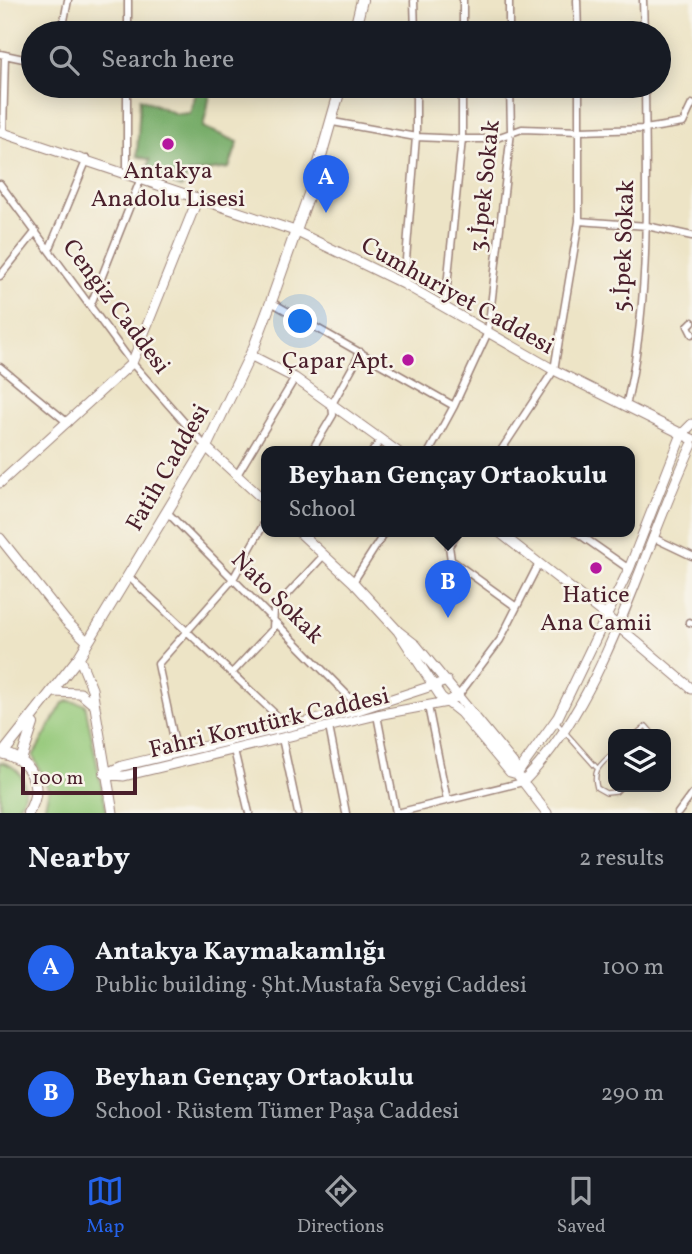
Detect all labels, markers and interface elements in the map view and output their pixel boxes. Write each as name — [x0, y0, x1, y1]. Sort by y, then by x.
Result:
search box — [21, 21, 671, 98]
icon: search — [45, 41, 83, 79]
text: Search here — [101, 42, 234, 78]
street label: 3.İpek Sokak — [462, 118, 510, 254]
marker: Antakya Anadolu Lisesi — [160, 136, 176, 152]
place label: Antakya Anadolu Lisesi — [91, 155, 245, 217]
pin: A — [303, 155, 349, 213]
street label: 5.İpek Sokak — [606, 179, 644, 313]
street label: Cumhuriyet Caddesi — [354, 229, 560, 364]
street label: Cengiz Caddesi — [53, 233, 178, 382]
your location — [283, 304, 317, 338]
place label: Çapar Apt. — [282, 345, 394, 379]
marker: Çapar Apt. — [400, 352, 416, 368]
street label: Fatih Caddesi — [118, 398, 219, 538]
popup — [261, 446, 635, 537]
text: Beyhan Gençay Ortaokulu — [289, 458, 607, 494]
text: School — [289, 494, 356, 526]
street label: Nato Sokak — [222, 544, 331, 653]
pin: B — [425, 560, 471, 618]
marker: Hatice Ana Camii — [588, 560, 604, 576]
place label: Hatice Ana Camii — [540, 579, 652, 641]
street label: Fahri Korutürk Caddesi — [146, 680, 393, 768]
map controls — [608, 729, 671, 792]
button: layers — [608, 729, 671, 792]
scale bar — [21, 764, 136, 796]
text: 100 m — [32, 766, 83, 792]
text: Nearby — [28, 838, 130, 880]
text: 2 results — [579, 843, 664, 875]
text: Antakya Kaymakamlığı — [95, 934, 386, 970]
text: A — [43, 952, 59, 984]
text: 100 m — [602, 952, 664, 984]
text: Public building · Şht.Mustafa Sevgi Caddesi — [95, 970, 527, 1002]
text: Beyhan Gençay Ortaokulu — [95, 1060, 414, 1096]
text: B — [43, 1078, 59, 1110]
text: 290 m — [601, 1078, 664, 1110]
text: School · Rüstem Tümer Paşa Caddesi — [95, 1096, 459, 1128]
tab: Map — [86, 1172, 124, 1240]
tab: Directions — [297, 1172, 384, 1240]
tab: Saved — [557, 1172, 606, 1240]

